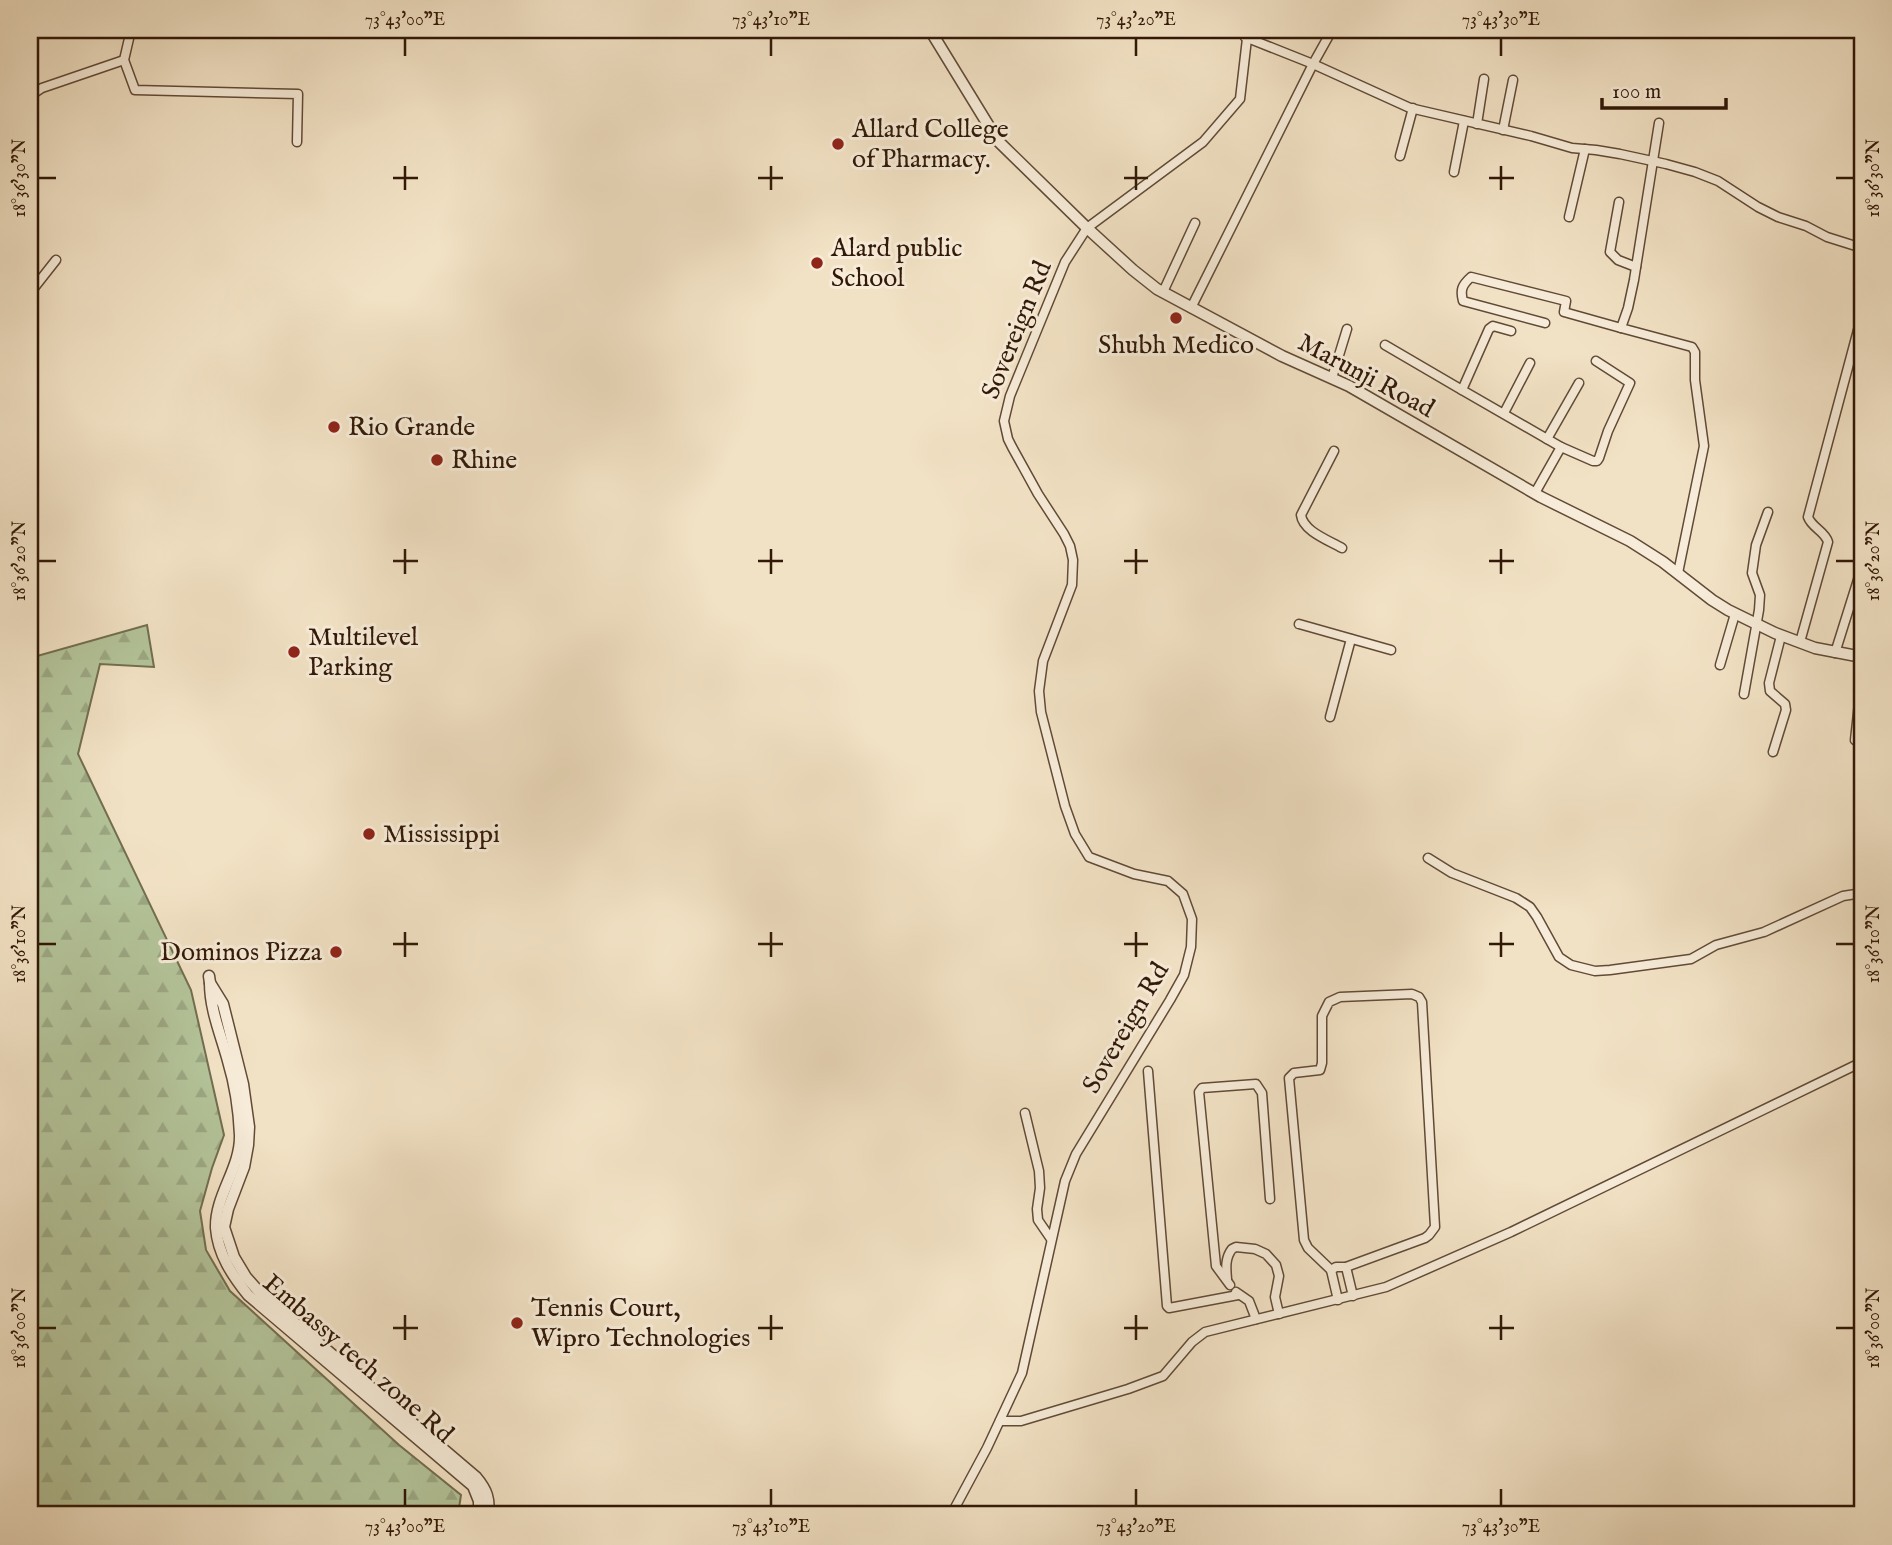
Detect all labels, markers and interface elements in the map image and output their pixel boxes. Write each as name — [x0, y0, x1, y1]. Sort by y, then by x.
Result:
text: 73°43'00"E — [365, 9, 445, 32]
text: 73°43'10"E — [732, 9, 810, 32]
text: 73°43'20"E — [1096, 9, 1176, 32]
text: 73°43'30"E — [1462, 9, 1540, 32]
scale bar — [1602, 66, 1726, 110]
text: 100 m — [1612, 79, 1661, 106]
place label: Allard College of Pharmacy. — [851, 113, 1009, 176]
marker: Allard College of Pharmacy. — [830, 136, 846, 152]
text: 18°36'30"N — [9, 138, 32, 217]
text: 18°36'30"N — [1863, 138, 1886, 217]
place label: Alard public School — [830, 232, 962, 295]
marker: Alard public School — [809, 255, 825, 271]
street label: Sovereign Rd — [974, 256, 1060, 404]
marker: Shubh Medico — [1168, 310, 1184, 326]
street label: Marunji Road — [1292, 326, 1440, 426]
place label: Shubh Medico — [1098, 329, 1254, 362]
place label: Rio Grande — [348, 411, 475, 444]
marker: Rio Grande — [326, 419, 342, 435]
place label: Rhine — [451, 444, 517, 477]
marker: Rhine — [429, 452, 445, 468]
text: 18°36'20"N — [9, 520, 32, 601]
text: 18°36'20"N — [1863, 520, 1886, 601]
place label: Multilevel Parking — [308, 621, 419, 684]
marker: Multilevel Parking — [286, 644, 302, 660]
place label: Mississippi — [383, 818, 500, 851]
marker: Mississippi — [361, 826, 377, 842]
text: 18°36'10"N — [9, 904, 32, 983]
text: 18°36'10"N — [1863, 904, 1886, 983]
place label: Dominos Pizza — [160, 936, 323, 969]
marker: Dominos Pizza — [328, 944, 344, 960]
street label: Sovereign Rd — [1075, 956, 1177, 1099]
street label: Embassy tech zone Rd — [256, 1267, 460, 1451]
text: 18°36'00"N — [9, 1287, 32, 1368]
text: 18°36'00"N — [1863, 1287, 1886, 1368]
place label: Tennis Court, Wipro Technologies — [531, 1292, 750, 1355]
marker: Tennis Court, Wipro Technologies — [509, 1315, 525, 1331]
text: 73°43'00"E — [365, 1516, 445, 1539]
text: 73°43'10"E — [732, 1516, 810, 1539]
text: 73°43'20"E — [1096, 1516, 1176, 1539]
text: 73°43'30"E — [1462, 1516, 1540, 1539]

